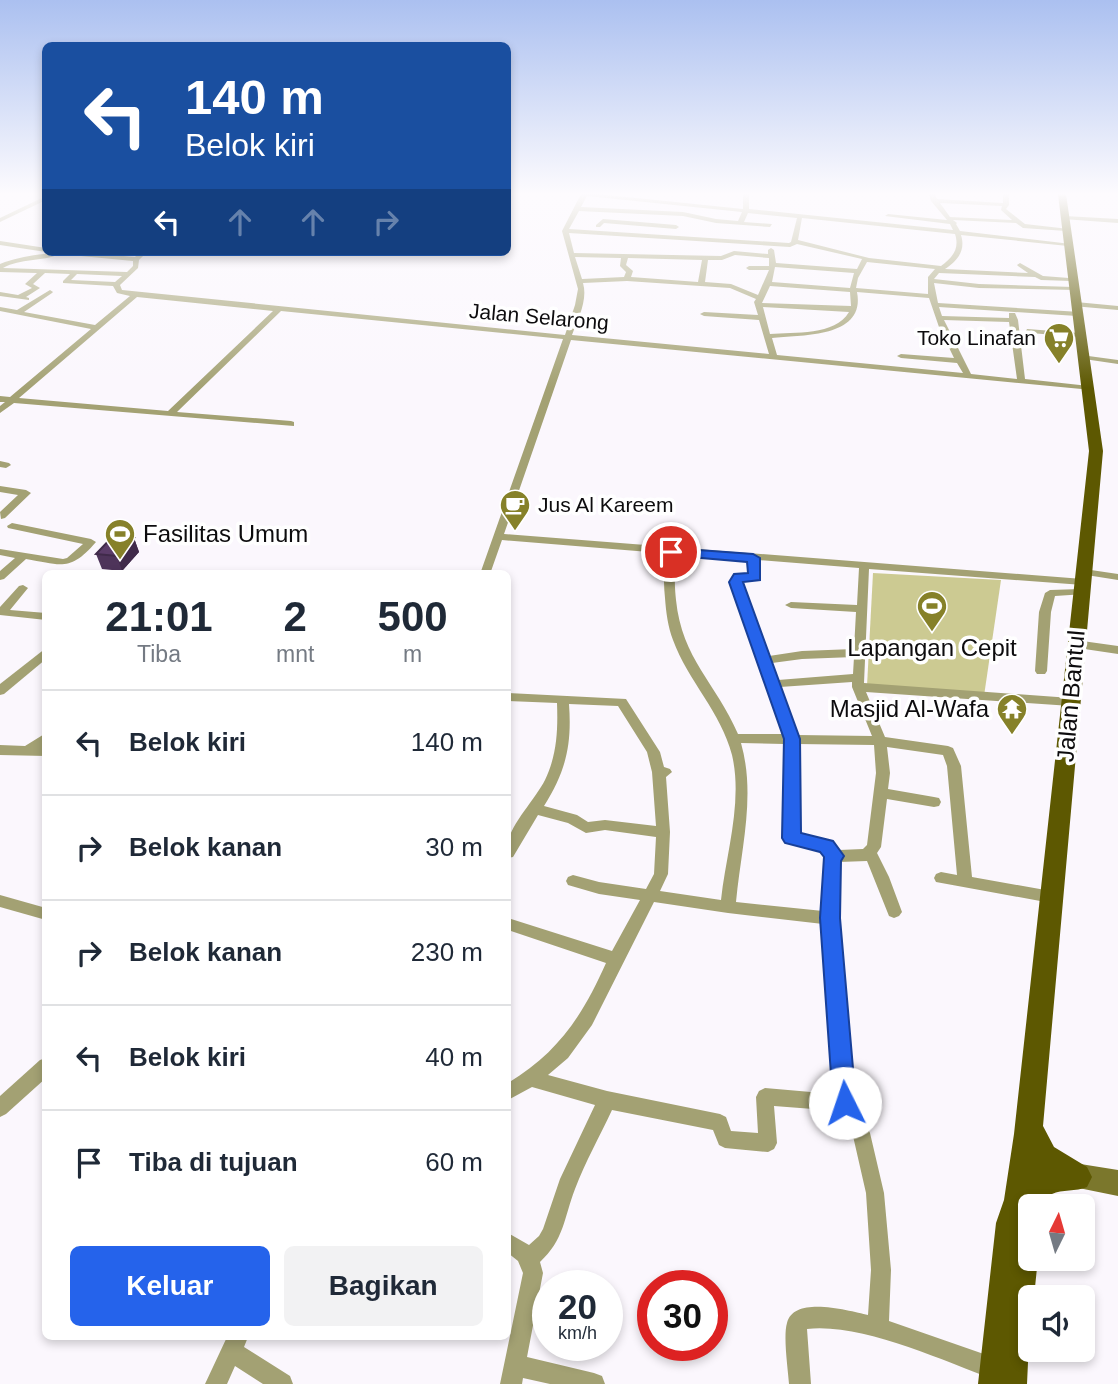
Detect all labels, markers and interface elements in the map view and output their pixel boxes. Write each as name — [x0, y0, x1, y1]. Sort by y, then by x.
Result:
icon: left — [70, 70, 161, 161]
text: 140 m — [185, 70, 324, 124]
text: Belok kiri — [185, 127, 315, 163]
icon: left — [148, 203, 186, 241]
icon: ahead — [221, 203, 259, 241]
icon: ahead — [294, 203, 332, 241]
icon: right — [367, 203, 405, 241]
street label: Jalan Selarong — [468, 299, 610, 334]
supermarket icon: Toko Linafan — [1042, 321, 1076, 365]
place label: Toko Linafan — [917, 326, 1036, 349]
cafe icon: Jus Al Kareem — [498, 488, 532, 532]
place label: Jus Al Kareem — [538, 493, 673, 516]
sports icon: Fasilitas Umum — [103, 517, 137, 561]
place label: Fasilitas Umum — [143, 520, 308, 547]
pin — [641, 522, 701, 582]
icon: arrive — [652, 533, 690, 571]
sports icon: Lapangan Cepit — [915, 589, 949, 633]
text: 21:01 — [105, 593, 213, 640]
text: 2 — [283, 593, 307, 640]
text: 500 — [378, 593, 448, 640]
street label: Jalan Bantul — [1051, 629, 1090, 763]
place label: Lapangan Cepit — [847, 634, 1017, 661]
text: Tiba — [137, 641, 181, 667]
text: mnt — [276, 641, 314, 667]
text: m — [403, 641, 422, 667]
temple icon: Masjid Al-Wafa — [995, 692, 1029, 736]
place label: Masjid Al-Wafa — [830, 695, 990, 722]
icon: left — [70, 724, 108, 762]
text: Belok kiri — [129, 727, 246, 757]
text: 140 m — [411, 727, 483, 757]
icon: right — [70, 829, 108, 867]
text: Belok kanan — [129, 832, 282, 862]
text: 30 m — [425, 832, 483, 862]
icon: right — [70, 934, 108, 972]
text: Belok kanan — [129, 937, 282, 967]
text: 230 m — [411, 937, 483, 967]
icon: left — [70, 1039, 108, 1077]
text: Belok kiri — [129, 1042, 246, 1072]
text: 40 m — [425, 1042, 483, 1072]
position arrow — [808, 1066, 882, 1140]
icon: arrive — [70, 1144, 108, 1182]
text: Tiba di tujuan — [129, 1147, 298, 1177]
text: 60 m — [425, 1147, 483, 1177]
north arrow — [1018, 1194, 1096, 1270]
map controls — [1018, 1194, 1095, 1362]
button: Keluar — [70, 1246, 270, 1326]
button: Bagikan — [284, 1246, 483, 1326]
speed limit sign: 30 — [637, 1270, 728, 1361]
button: sound — [1018, 1285, 1095, 1362]
text: 20 — [558, 1287, 597, 1326]
text: km/h — [558, 1323, 597, 1343]

